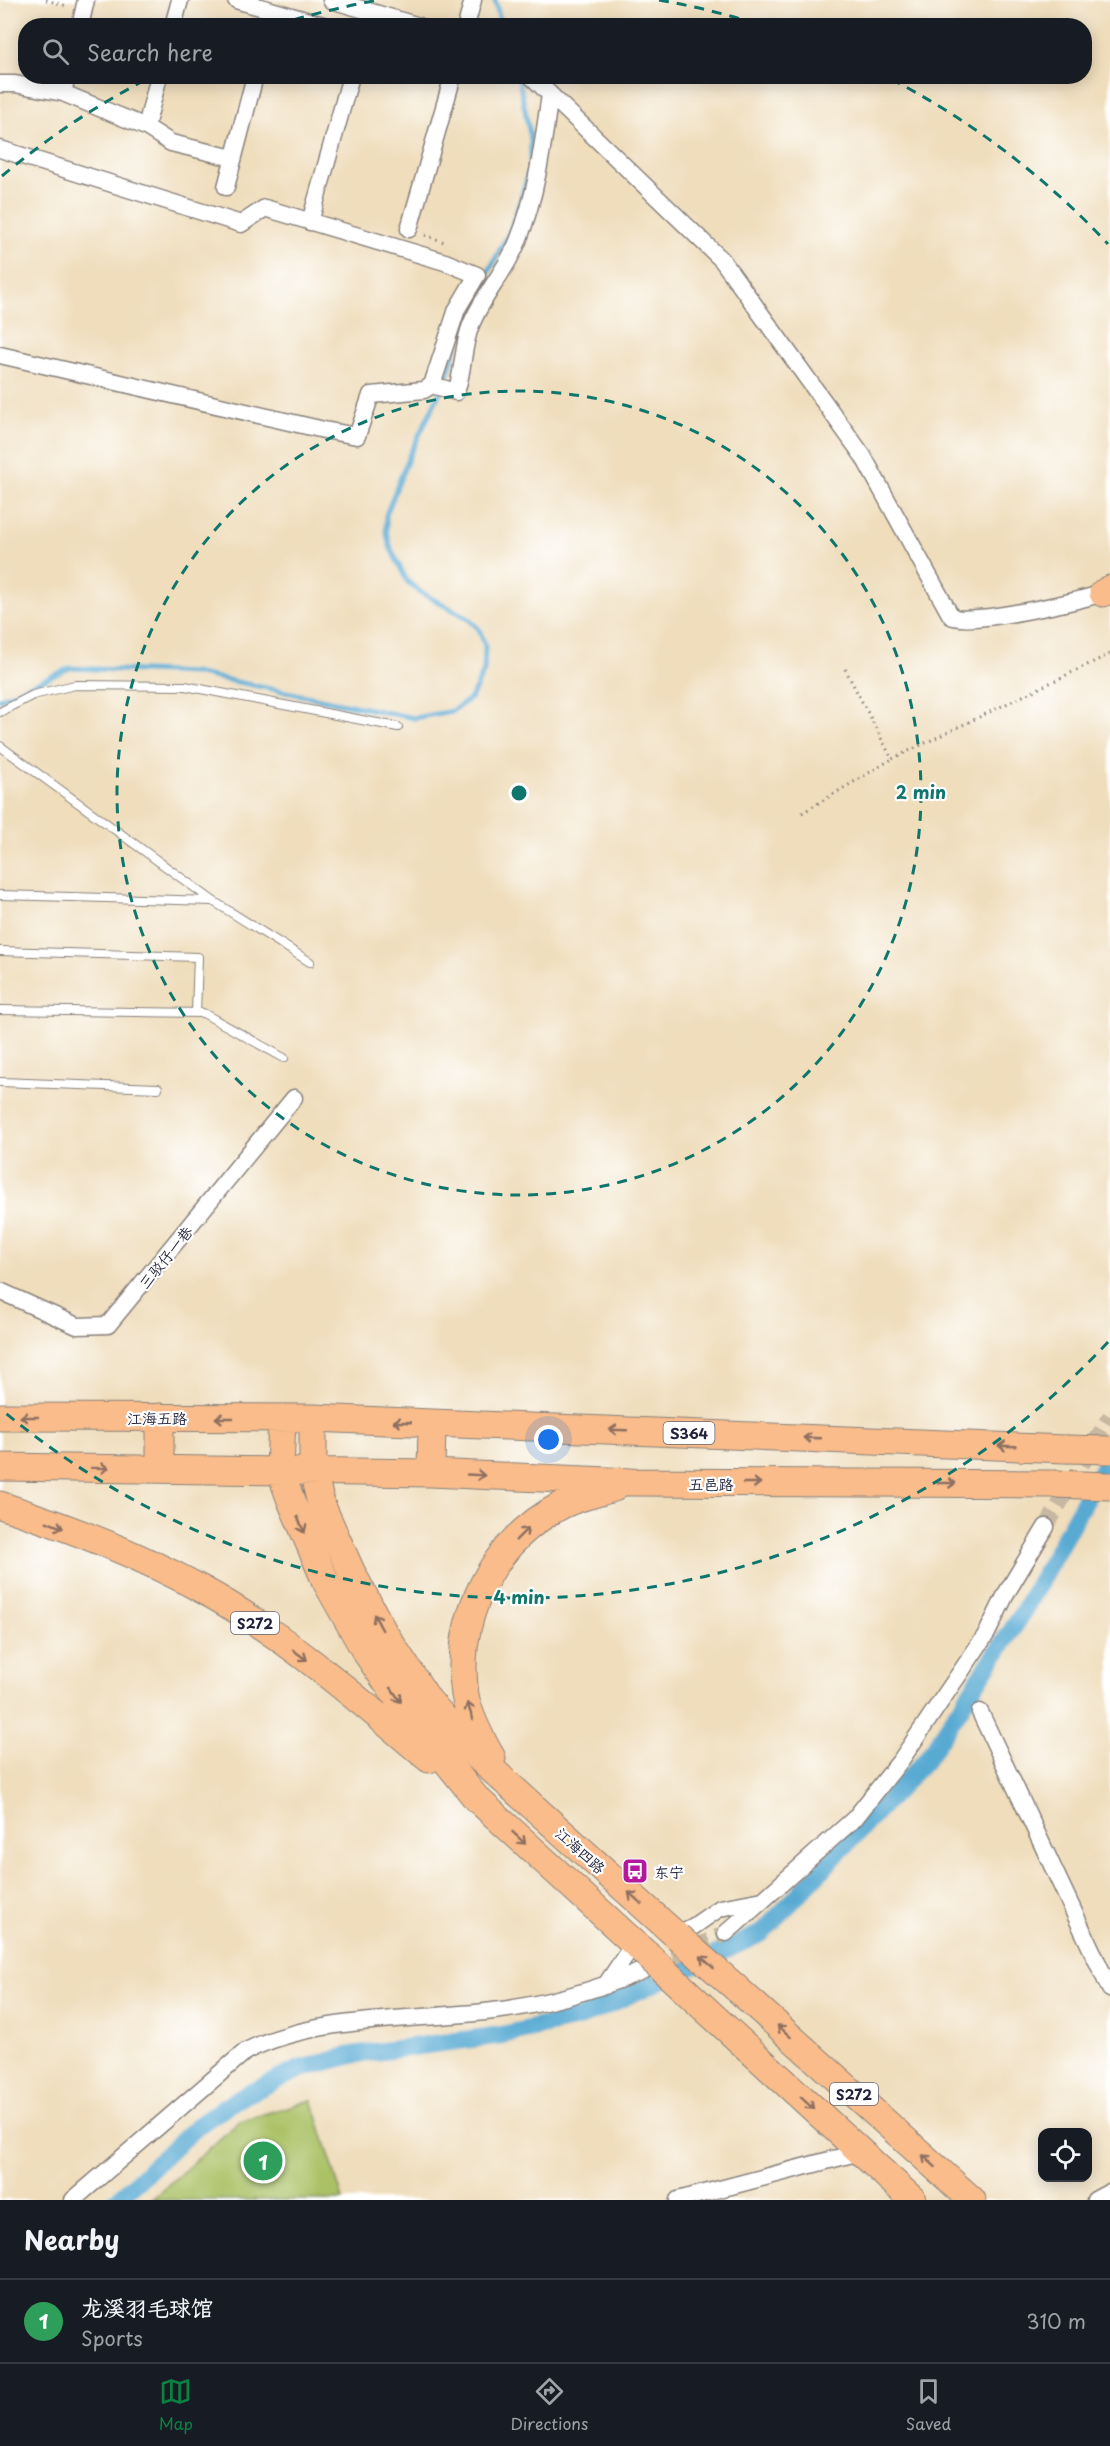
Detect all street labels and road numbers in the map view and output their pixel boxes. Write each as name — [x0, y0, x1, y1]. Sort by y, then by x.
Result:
street label: 三驳仔一巷 — [132, 1221, 198, 1293]
street label: 江海五路 — [127, 1406, 187, 1429]
road number: S364 — [664, 1422, 714, 1444]
street label: 五邑路 — [688, 1472, 734, 1495]
road number: S272 — [231, 1612, 279, 1634]
street label: 江海四路 — [551, 1821, 611, 1879]
road number: S272 — [830, 2083, 878, 2105]

